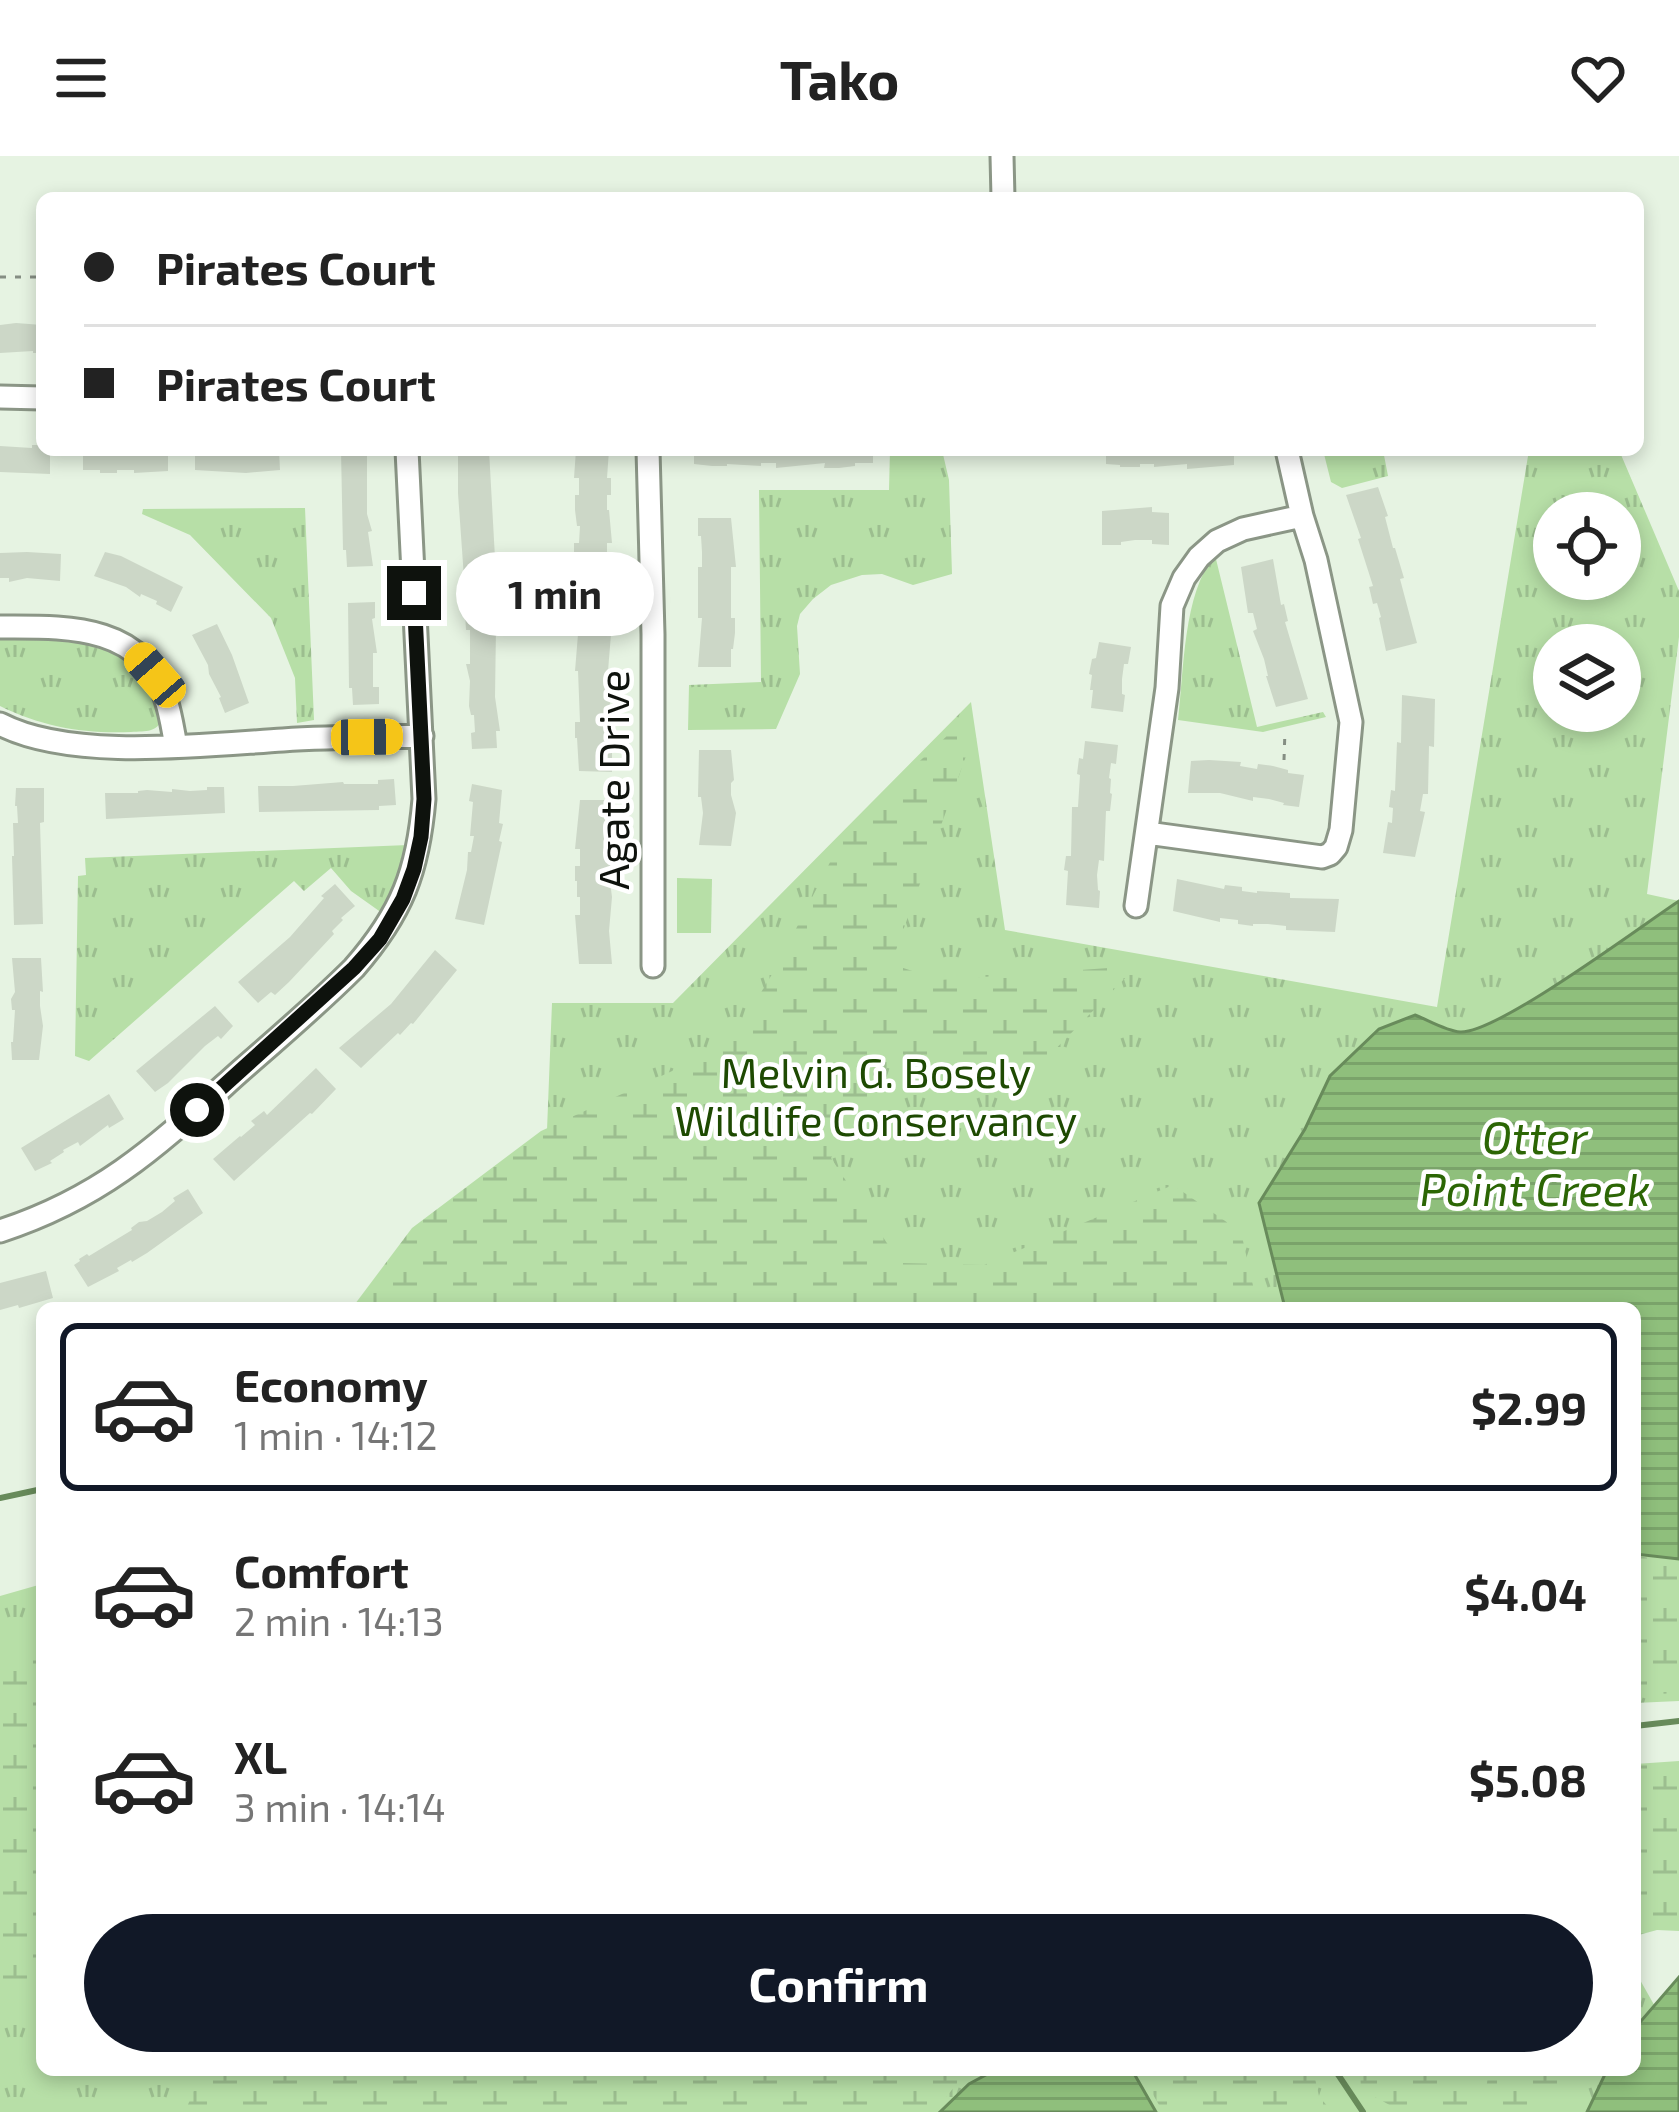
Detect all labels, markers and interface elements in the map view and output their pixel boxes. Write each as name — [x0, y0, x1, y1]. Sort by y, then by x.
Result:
icon: menu — [48, 45, 114, 111]
icon: heart — [1565, 45, 1631, 111]
text: Tako — [780, 46, 899, 111]
text: Pirates Court — [156, 240, 436, 294]
text: Pirates Court — [156, 356, 436, 410]
map controls — [1533, 492, 1641, 732]
button: locate — [1533, 492, 1641, 600]
callout: 1 min — [456, 551, 654, 635]
route end — [387, 566, 441, 620]
text: 1 min — [508, 570, 602, 617]
button: layers — [1533, 624, 1641, 732]
car — [118, 636, 192, 714]
street label: Agate Drive — [587, 670, 637, 890]
car — [331, 718, 403, 756]
park label: Melvin G. Bosely Wildlife Conservancy — [675, 1046, 1077, 1144]
route start — [170, 1083, 224, 1137]
water label: Otter Point Creek — [1420, 1109, 1650, 1215]
icon: car — [90, 1353, 198, 1461]
text: Economy — [234, 1357, 428, 1411]
text: $2.99 — [1471, 1380, 1587, 1434]
text: 1 min · 14:12 — [234, 1411, 437, 1458]
icon: car — [90, 1539, 198, 1647]
text: Comfort — [234, 1543, 409, 1597]
text: $4.04 — [1464, 1566, 1587, 1620]
text: 2 min · 14:13 — [234, 1597, 444, 1644]
icon: car — [90, 1725, 198, 1833]
text: XL — [234, 1729, 287, 1783]
text: $5.08 — [1469, 1752, 1587, 1806]
text: 3 min · 14:14 — [234, 1783, 446, 1830]
button: Confirm — [84, 1914, 1593, 2052]

